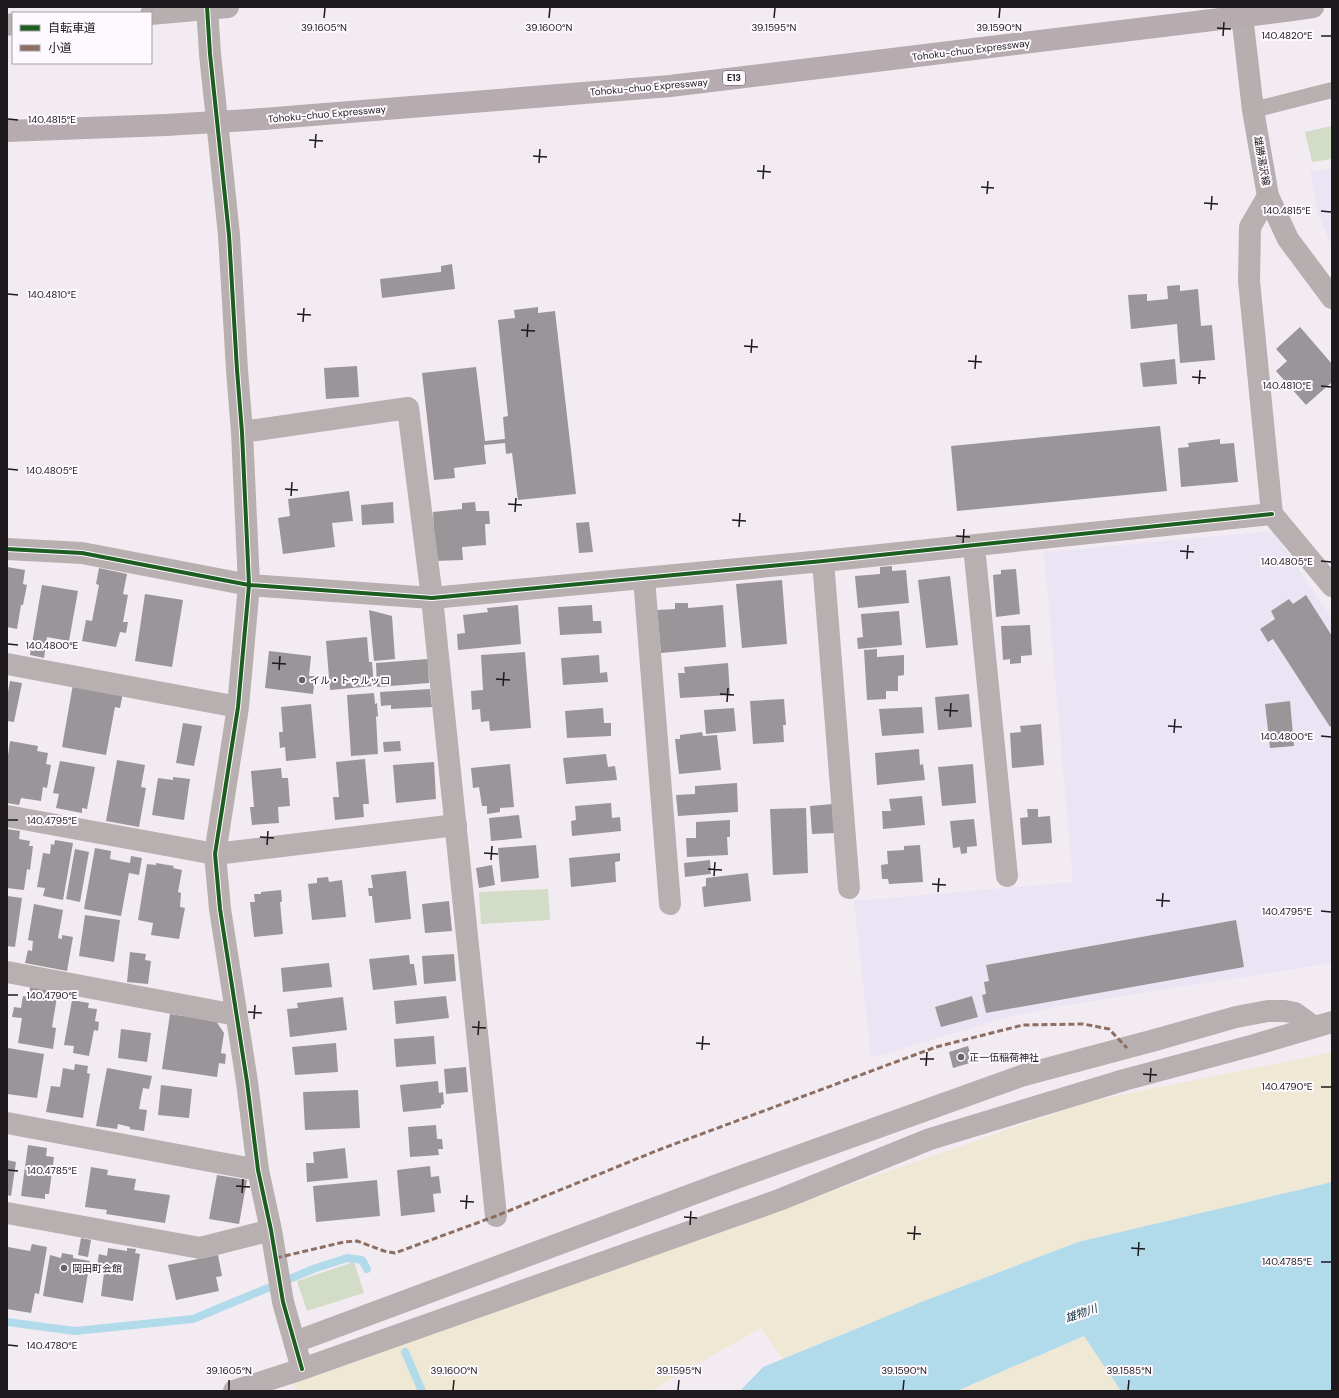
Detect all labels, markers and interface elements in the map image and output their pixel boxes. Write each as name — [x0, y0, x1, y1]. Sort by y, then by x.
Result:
legend — [12, 12, 152, 64]
text: 自転車道 — [48, 20, 96, 36]
text: 39.1605°N — [301, 21, 347, 34]
text: 39.1600°N — [526, 21, 572, 34]
text: 39.1595°N — [752, 21, 797, 34]
text: 39.1590°N — [976, 21, 1022, 34]
text: 140.4820°E — [1261, 29, 1313, 42]
street label: Tohoku-chuo Expressway — [911, 36, 1031, 64]
text: 小道 — [48, 40, 72, 56]
road number: E13 — [723, 71, 745, 85]
street label: Tohoku-chuo Expressway — [589, 75, 709, 99]
street label: Tohoku-chuo Expressway — [267, 102, 387, 126]
text: 140.4815°E — [28, 113, 76, 126]
street label: 雄勝湯沢線 — [1251, 135, 1273, 187]
text: 140.4815°E — [1263, 204, 1311, 217]
text: 140.4810°E — [28, 288, 77, 301]
text: 140.4810°E — [1263, 379, 1312, 392]
text: 140.4805°E — [26, 464, 78, 477]
text: 140.4805°E — [1261, 555, 1313, 568]
text: 140.4800°E — [26, 639, 79, 652]
place label: イル・トゥルッロ — [310, 674, 390, 687]
marker: イル・トゥルッロ — [297, 675, 307, 685]
text: 140.4800°E — [1261, 730, 1314, 743]
text: 140.4795°E — [27, 814, 77, 827]
text: 140.4795°E — [1262, 905, 1312, 918]
text: 140.4790°E — [27, 989, 78, 1002]
place label: 正一伍稲荷神社 — [969, 1051, 1039, 1064]
marker: 正一伍稲荷神社 — [956, 1052, 966, 1062]
text: 140.4790°E — [1262, 1080, 1313, 1093]
text: 140.4785°E — [27, 1164, 77, 1177]
text: 140.4785°E — [1262, 1255, 1312, 1268]
place label: 岡田町会館 — [72, 1262, 122, 1275]
marker: 岡田町会館 — [59, 1263, 69, 1273]
water label: 雄物川 — [1063, 1301, 1100, 1325]
text: 140.4780°E — [27, 1339, 78, 1352]
text: 39.1605°N — [206, 1364, 252, 1377]
text: 39.1600°N — [431, 1364, 477, 1377]
text: 39.1595°N — [657, 1364, 702, 1377]
text: 39.1590°N — [881, 1364, 927, 1377]
text: 39.1585°N — [1106, 1364, 1152, 1377]

